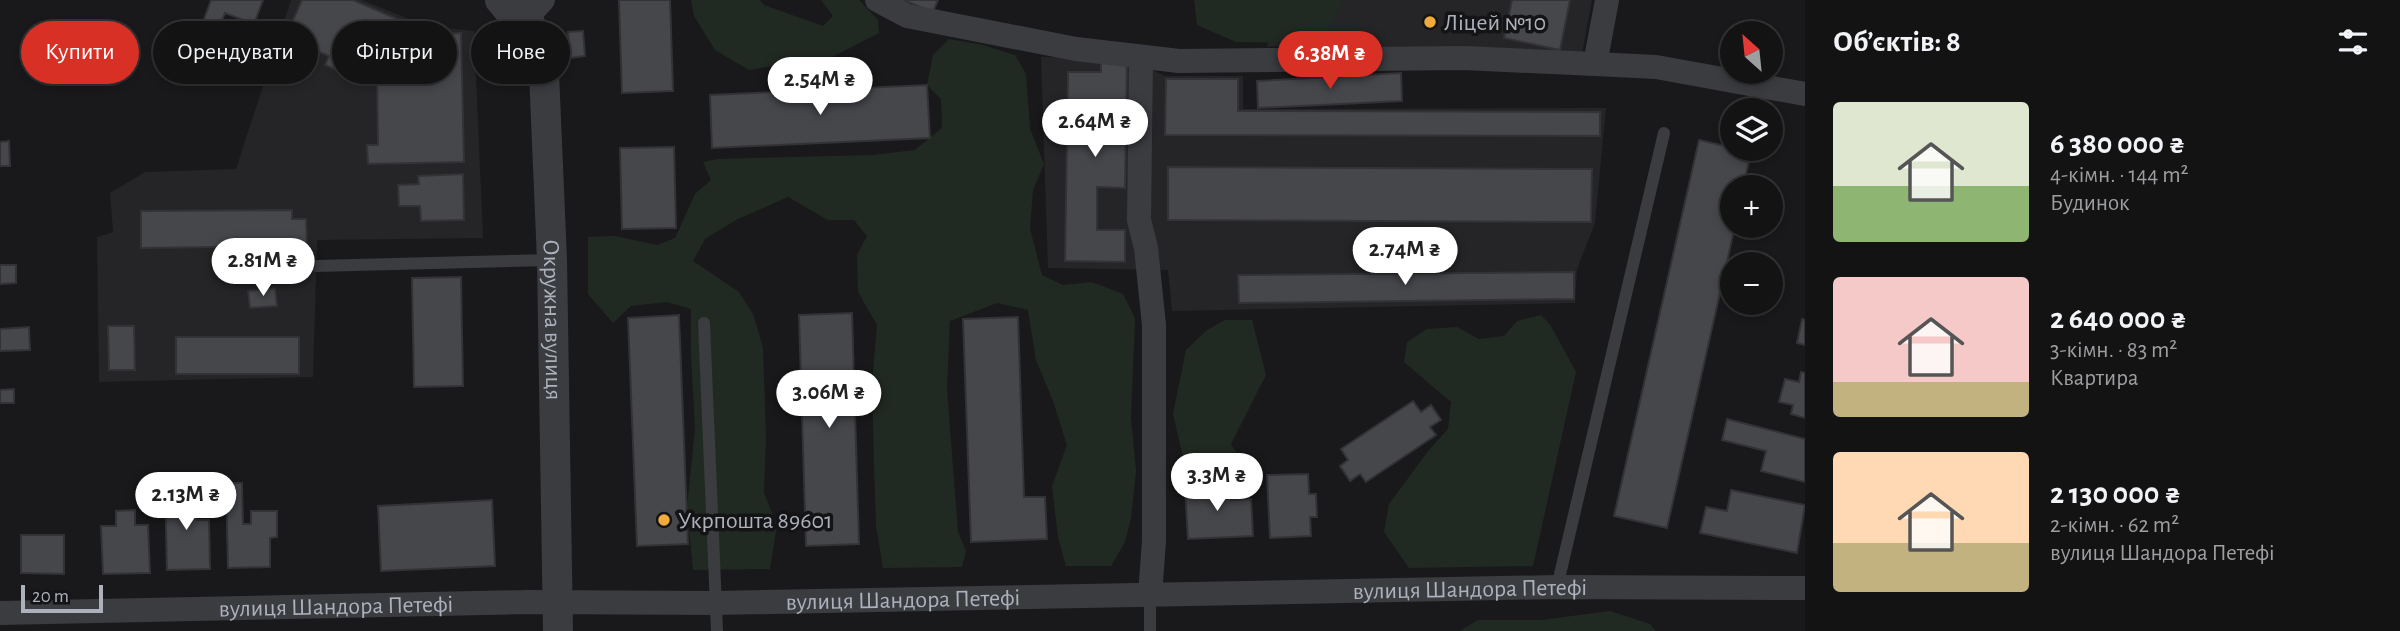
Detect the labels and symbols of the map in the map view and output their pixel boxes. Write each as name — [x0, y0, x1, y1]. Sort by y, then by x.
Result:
place label: Ліцей №10 — [1444, 11, 1546, 35]
marker: Ліцей №10 — [1422, 14, 1438, 30]
north arrow — [1720, 21, 1783, 84]
pin: 6.38M ₴ — [1265, 32, 1395, 91]
pin: 2.54M ₴ — [755, 58, 885, 117]
pin: 2.64M ₴ — [1030, 100, 1160, 159]
pin: 2.74M ₴ — [1340, 228, 1470, 287]
pin: 2.81M ₴ — [198, 238, 328, 298]
street label: Окружна вулиця — [538, 239, 565, 400]
pin: 3.06M ₴ — [764, 370, 894, 430]
pin: 3.3M ₴ — [1160, 454, 1274, 513]
pin: 2.13M ₴ — [121, 472, 251, 532]
place label: Укрпошта 89601 — [678, 509, 832, 533]
marker: Укрпошта 89601 — [656, 512, 672, 528]
street label: вулиця Шандора Петефі — [1352, 576, 1587, 604]
scale bar — [21, 582, 103, 614]
street label: вулиця Шандора Петефі — [785, 586, 1020, 615]
street label: вулиця Шандора Петефі — [218, 593, 453, 621]

